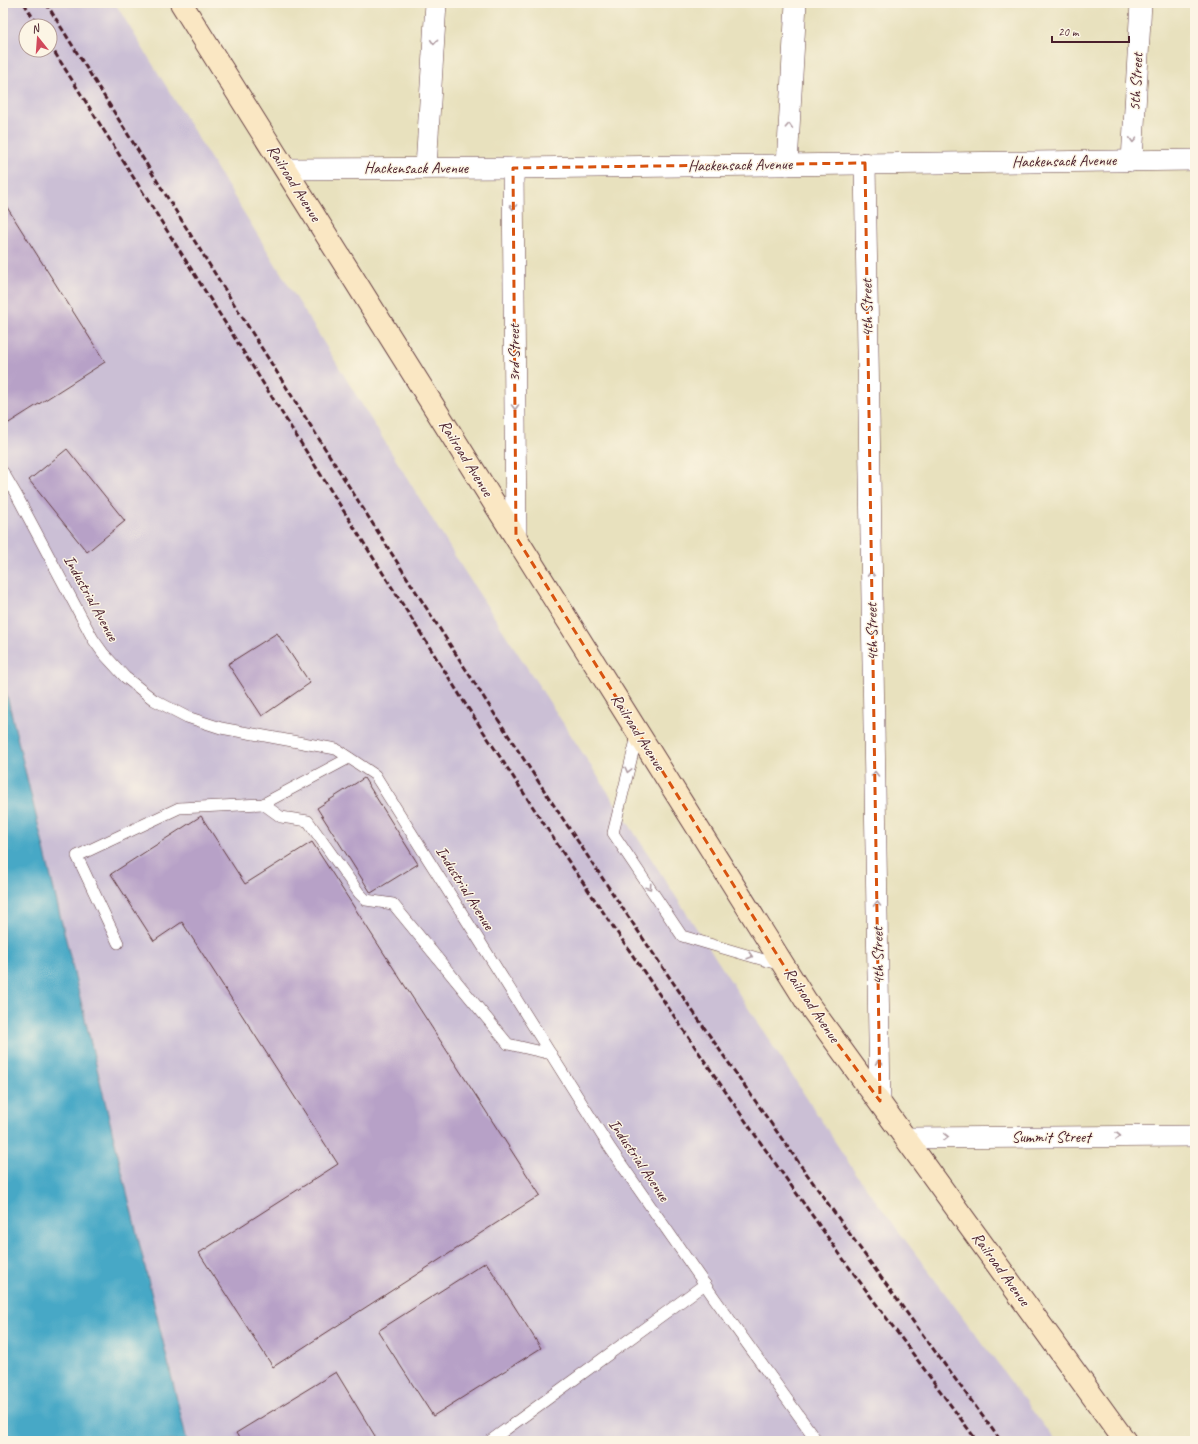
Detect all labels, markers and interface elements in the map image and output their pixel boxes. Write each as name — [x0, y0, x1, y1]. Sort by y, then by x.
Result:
north arrow — [18, 18, 58, 58]
scale bar — [1052, 18, 1129, 44]
text: N — [30, 20, 42, 36]
text: 20 m — [1058, 24, 1080, 40]
one-way arrow — [429, 39, 438, 45]
street label: 5th Street — [1124, 51, 1148, 112]
one-way arrow — [785, 123, 794, 129]
one-way arrow — [1128, 137, 1137, 143]
street label: Railroad Avenue — [263, 141, 326, 226]
street label: Hackensack Avenue — [1012, 150, 1118, 172]
street label: Hackensack Avenue — [688, 154, 794, 176]
street label: Hackensack Avenue — [364, 158, 470, 178]
one-way arrow — [509, 204, 517, 210]
street label: 4th Street — [856, 277, 878, 337]
street label: 3rd Street — [504, 322, 524, 382]
one-way arrow — [511, 404, 519, 410]
street label: Railroad Avenue — [435, 416, 498, 501]
street label: Industrial Avenue — [59, 552, 124, 646]
one-way arrow — [867, 571, 875, 577]
street label: 4th Street — [861, 601, 883, 661]
street label: Railroad Avenue — [607, 690, 670, 775]
one-way arrow — [625, 766, 633, 773]
one-way arrow — [871, 771, 879, 777]
street label: Industrial Avenue — [431, 842, 500, 935]
one-way arrow — [644, 883, 652, 890]
one-way arrow — [873, 901, 881, 907]
street label: 4th Street — [867, 925, 889, 985]
one-way arrow — [746, 951, 753, 960]
street label: Railroad Avenue — [780, 964, 845, 1048]
one-way arrow — [875, 1059, 883, 1065]
street label: Industrial Avenue — [604, 1115, 675, 1206]
street label: Summit Street — [1011, 1127, 1093, 1147]
one-way arrow — [1115, 1132, 1121, 1140]
one-way arrow — [943, 1133, 949, 1142]
street label: Railroad Avenue — [968, 1228, 1036, 1311]

